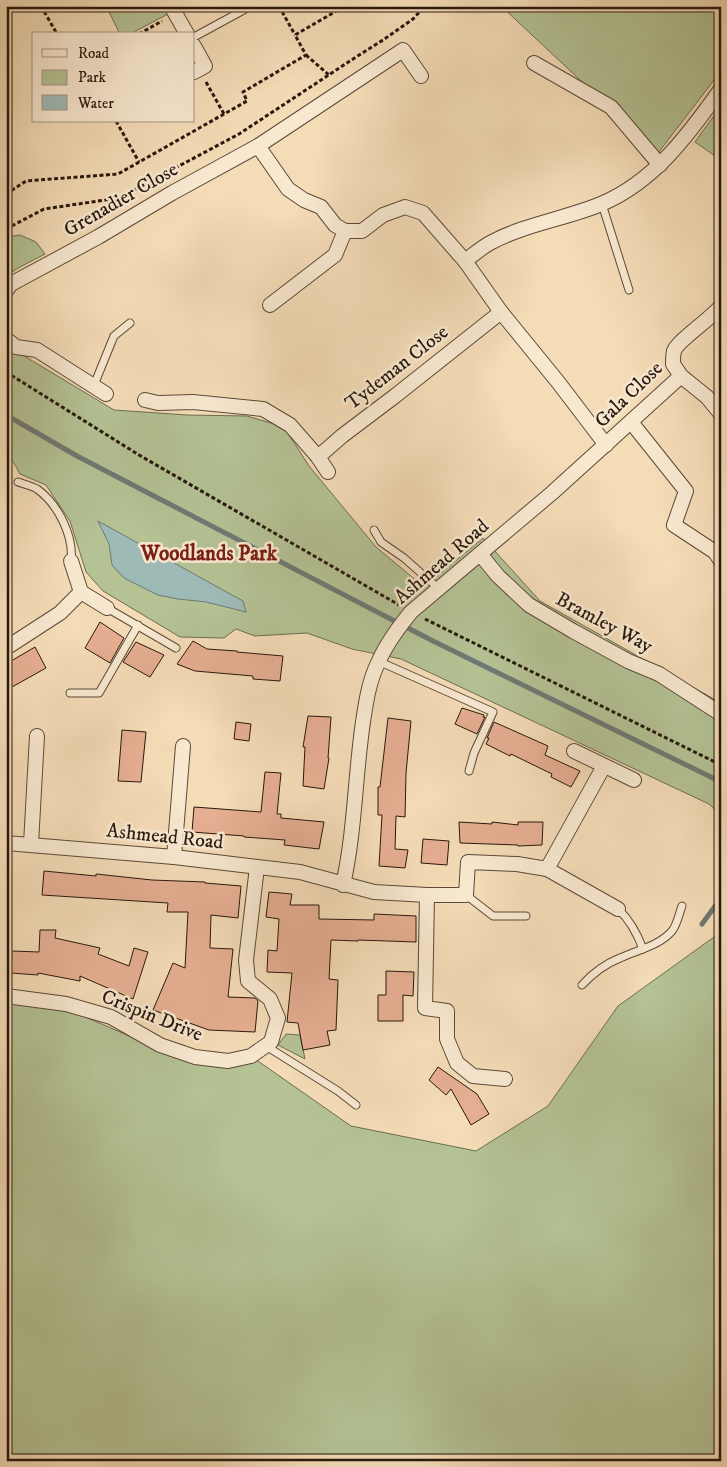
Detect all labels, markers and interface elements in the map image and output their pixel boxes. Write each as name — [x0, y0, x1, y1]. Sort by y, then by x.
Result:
legend — [32, 32, 195, 122]
text: Road — [78, 44, 110, 63]
text: Park — [78, 68, 107, 87]
text: Water — [77, 94, 114, 113]
street label: Grenadier Close — [59, 157, 183, 243]
street label: Tydeman Close — [340, 320, 454, 416]
street label: Gala Close — [590, 356, 668, 434]
street label: Ashmead Road — [390, 514, 494, 610]
district label: Woodlands Park — [140, 541, 278, 567]
street label: Bramley Way — [551, 587, 657, 659]
street label: Ashmead Road — [105, 818, 225, 856]
street label: Crispin Drive — [98, 984, 206, 1048]

